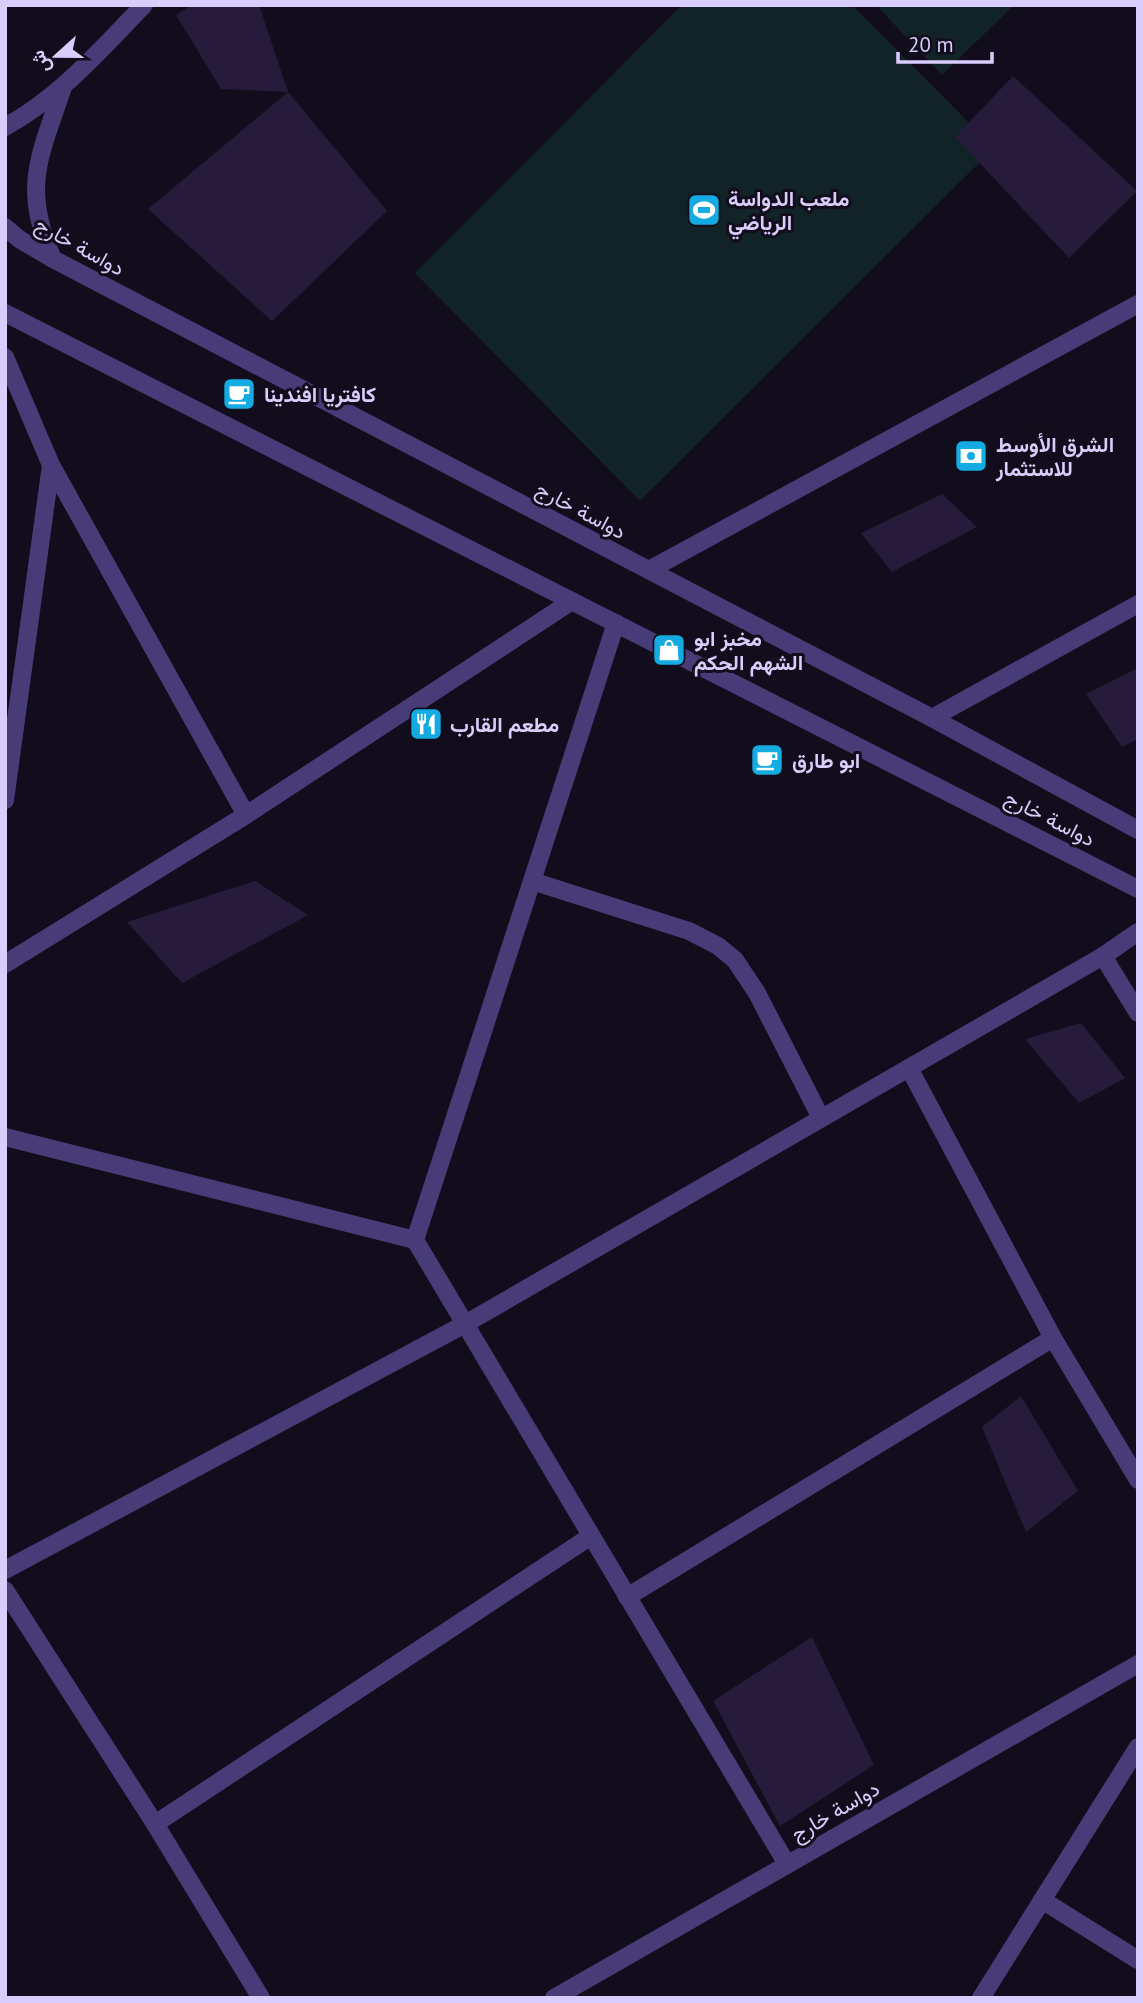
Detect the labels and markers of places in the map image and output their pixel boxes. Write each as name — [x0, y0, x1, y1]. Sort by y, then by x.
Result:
place label: ملعب الدواسة الرياضي — [728, 185, 849, 240]
sports icon: ملعب الدواسة الرياضي — [685, 191, 723, 229]
cafe icon: كافتريا افندينا — [220, 375, 258, 413]
place label: كافتريا افندينا — [264, 381, 376, 408]
place label: الشرق الأوسط للاستثمار — [995, 431, 1114, 482]
bank icon: الشرق الأوسط للاستثمار — [952, 437, 990, 475]
place label: مخبز ابو الشهم الحكم — [694, 625, 803, 677]
shop icon: مخبز ابو الشهم الحكم — [650, 631, 688, 669]
restaurant icon: مطعم القارب — [407, 705, 445, 743]
place label: مطعم القارب — [450, 711, 559, 739]
cafe icon: ابو طارق — [748, 741, 786, 779]
place label: ابو طارق — [792, 747, 860, 774]

